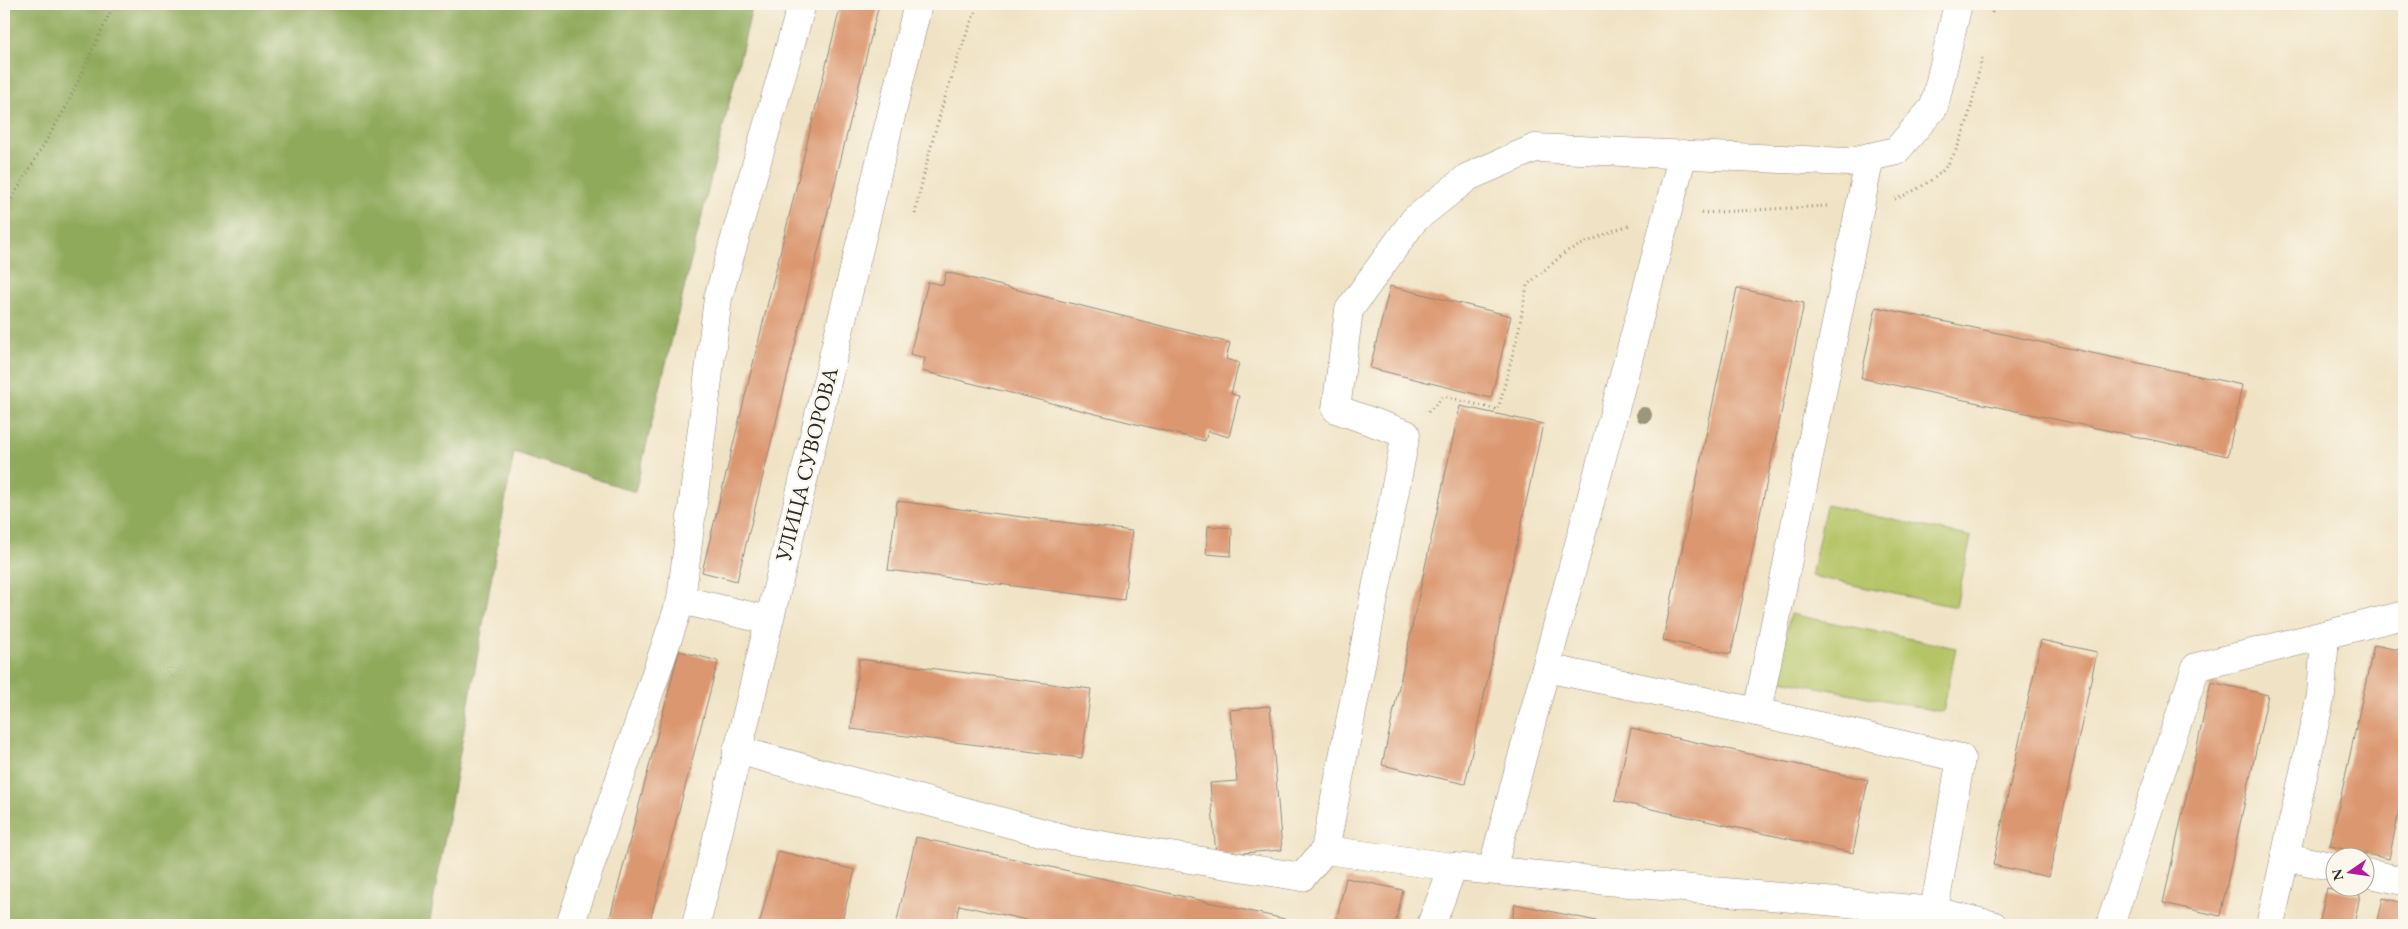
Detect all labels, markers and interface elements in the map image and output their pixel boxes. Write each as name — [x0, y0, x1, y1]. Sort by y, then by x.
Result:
street label: УЛИЦА СУВОРОВА — [768, 363, 845, 565]
north arrow — [2326, 846, 2376, 896]
text: N — [2327, 867, 2347, 882]

